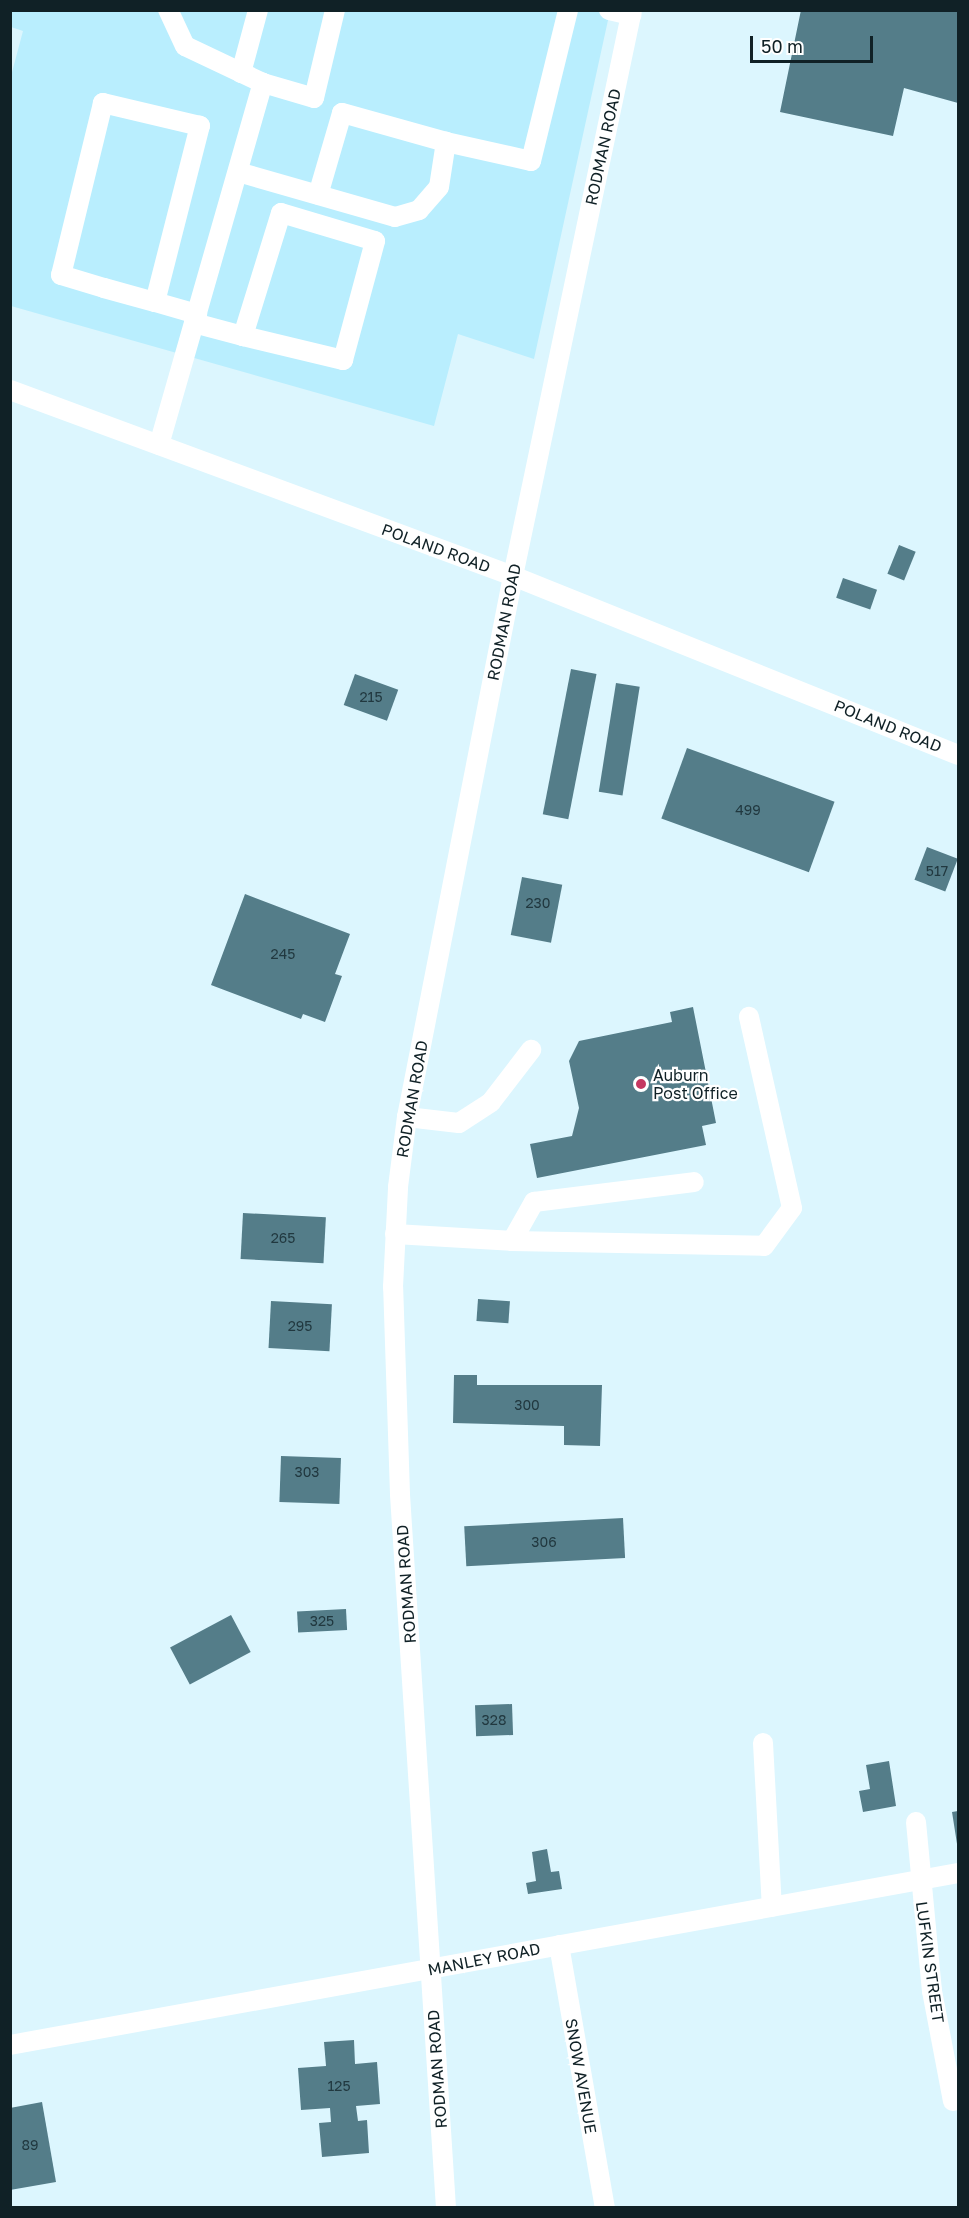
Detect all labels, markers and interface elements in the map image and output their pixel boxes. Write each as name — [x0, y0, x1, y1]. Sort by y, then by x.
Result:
scale bar — [753, 24, 876, 62]
text: 50 m — [761, 35, 803, 57]
street label: RODMAN ROAD — [581, 87, 625, 207]
street label: POLAND ROAD — [379, 519, 493, 577]
street label: RODMAN ROAD — [483, 562, 525, 682]
house number: 215 — [359, 689, 383, 705]
street label: POLAND ROAD — [831, 696, 945, 756]
house number: 499 — [735, 802, 761, 818]
house number: 517 — [926, 863, 948, 879]
house number: 230 — [526, 895, 550, 911]
house number: 245 — [271, 946, 295, 962]
street label: RODMAN ROAD — [392, 1039, 432, 1159]
place label: Auburn Post Office — [653, 1065, 738, 1103]
marker: Auburn Post Office — [634, 1077, 648, 1091]
house number: 265 — [271, 1230, 295, 1246]
house number: 295 — [288, 1318, 312, 1334]
house number: 300 — [514, 1397, 540, 1413]
house number: 303 — [294, 1464, 320, 1480]
street label: RODMAN ROAD — [392, 1524, 420, 1644]
house number: 306 — [531, 1534, 557, 1550]
house number: 325 — [310, 1613, 334, 1629]
house number: 328 — [482, 1712, 506, 1728]
street label: LUFKIN STREET — [912, 1900, 948, 2024]
street label: MANLEY ROAD — [426, 1939, 542, 1979]
street label: RODMAN ROAD — [423, 2009, 451, 2129]
street label: SNOW AVENUE — [561, 2017, 601, 2135]
house number: 125 — [327, 2078, 351, 2094]
house number: 89 — [21, 2137, 39, 2153]

